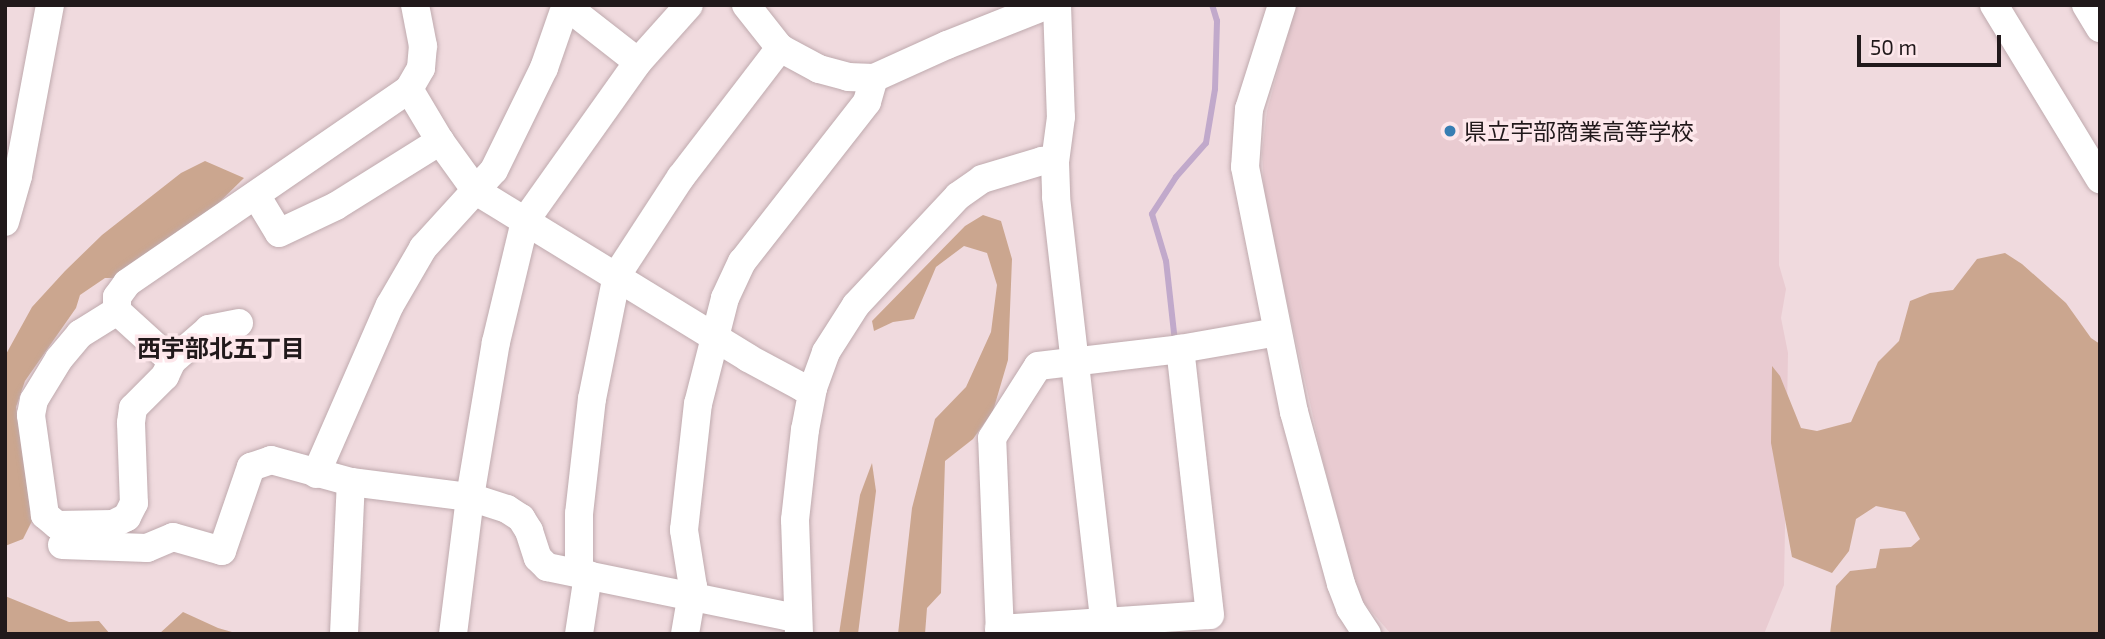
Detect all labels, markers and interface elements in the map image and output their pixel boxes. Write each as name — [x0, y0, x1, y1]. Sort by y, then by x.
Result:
scale bar — [1860, 21, 2004, 65]
text: 50 m — [1870, 34, 1917, 59]
place label: 県立宇部商業高等学校 — [1464, 117, 1694, 145]
marker: 県立宇部商業高等学校 — [1442, 123, 1458, 139]
district label: 西宇部北五丁目 — [137, 334, 305, 362]

